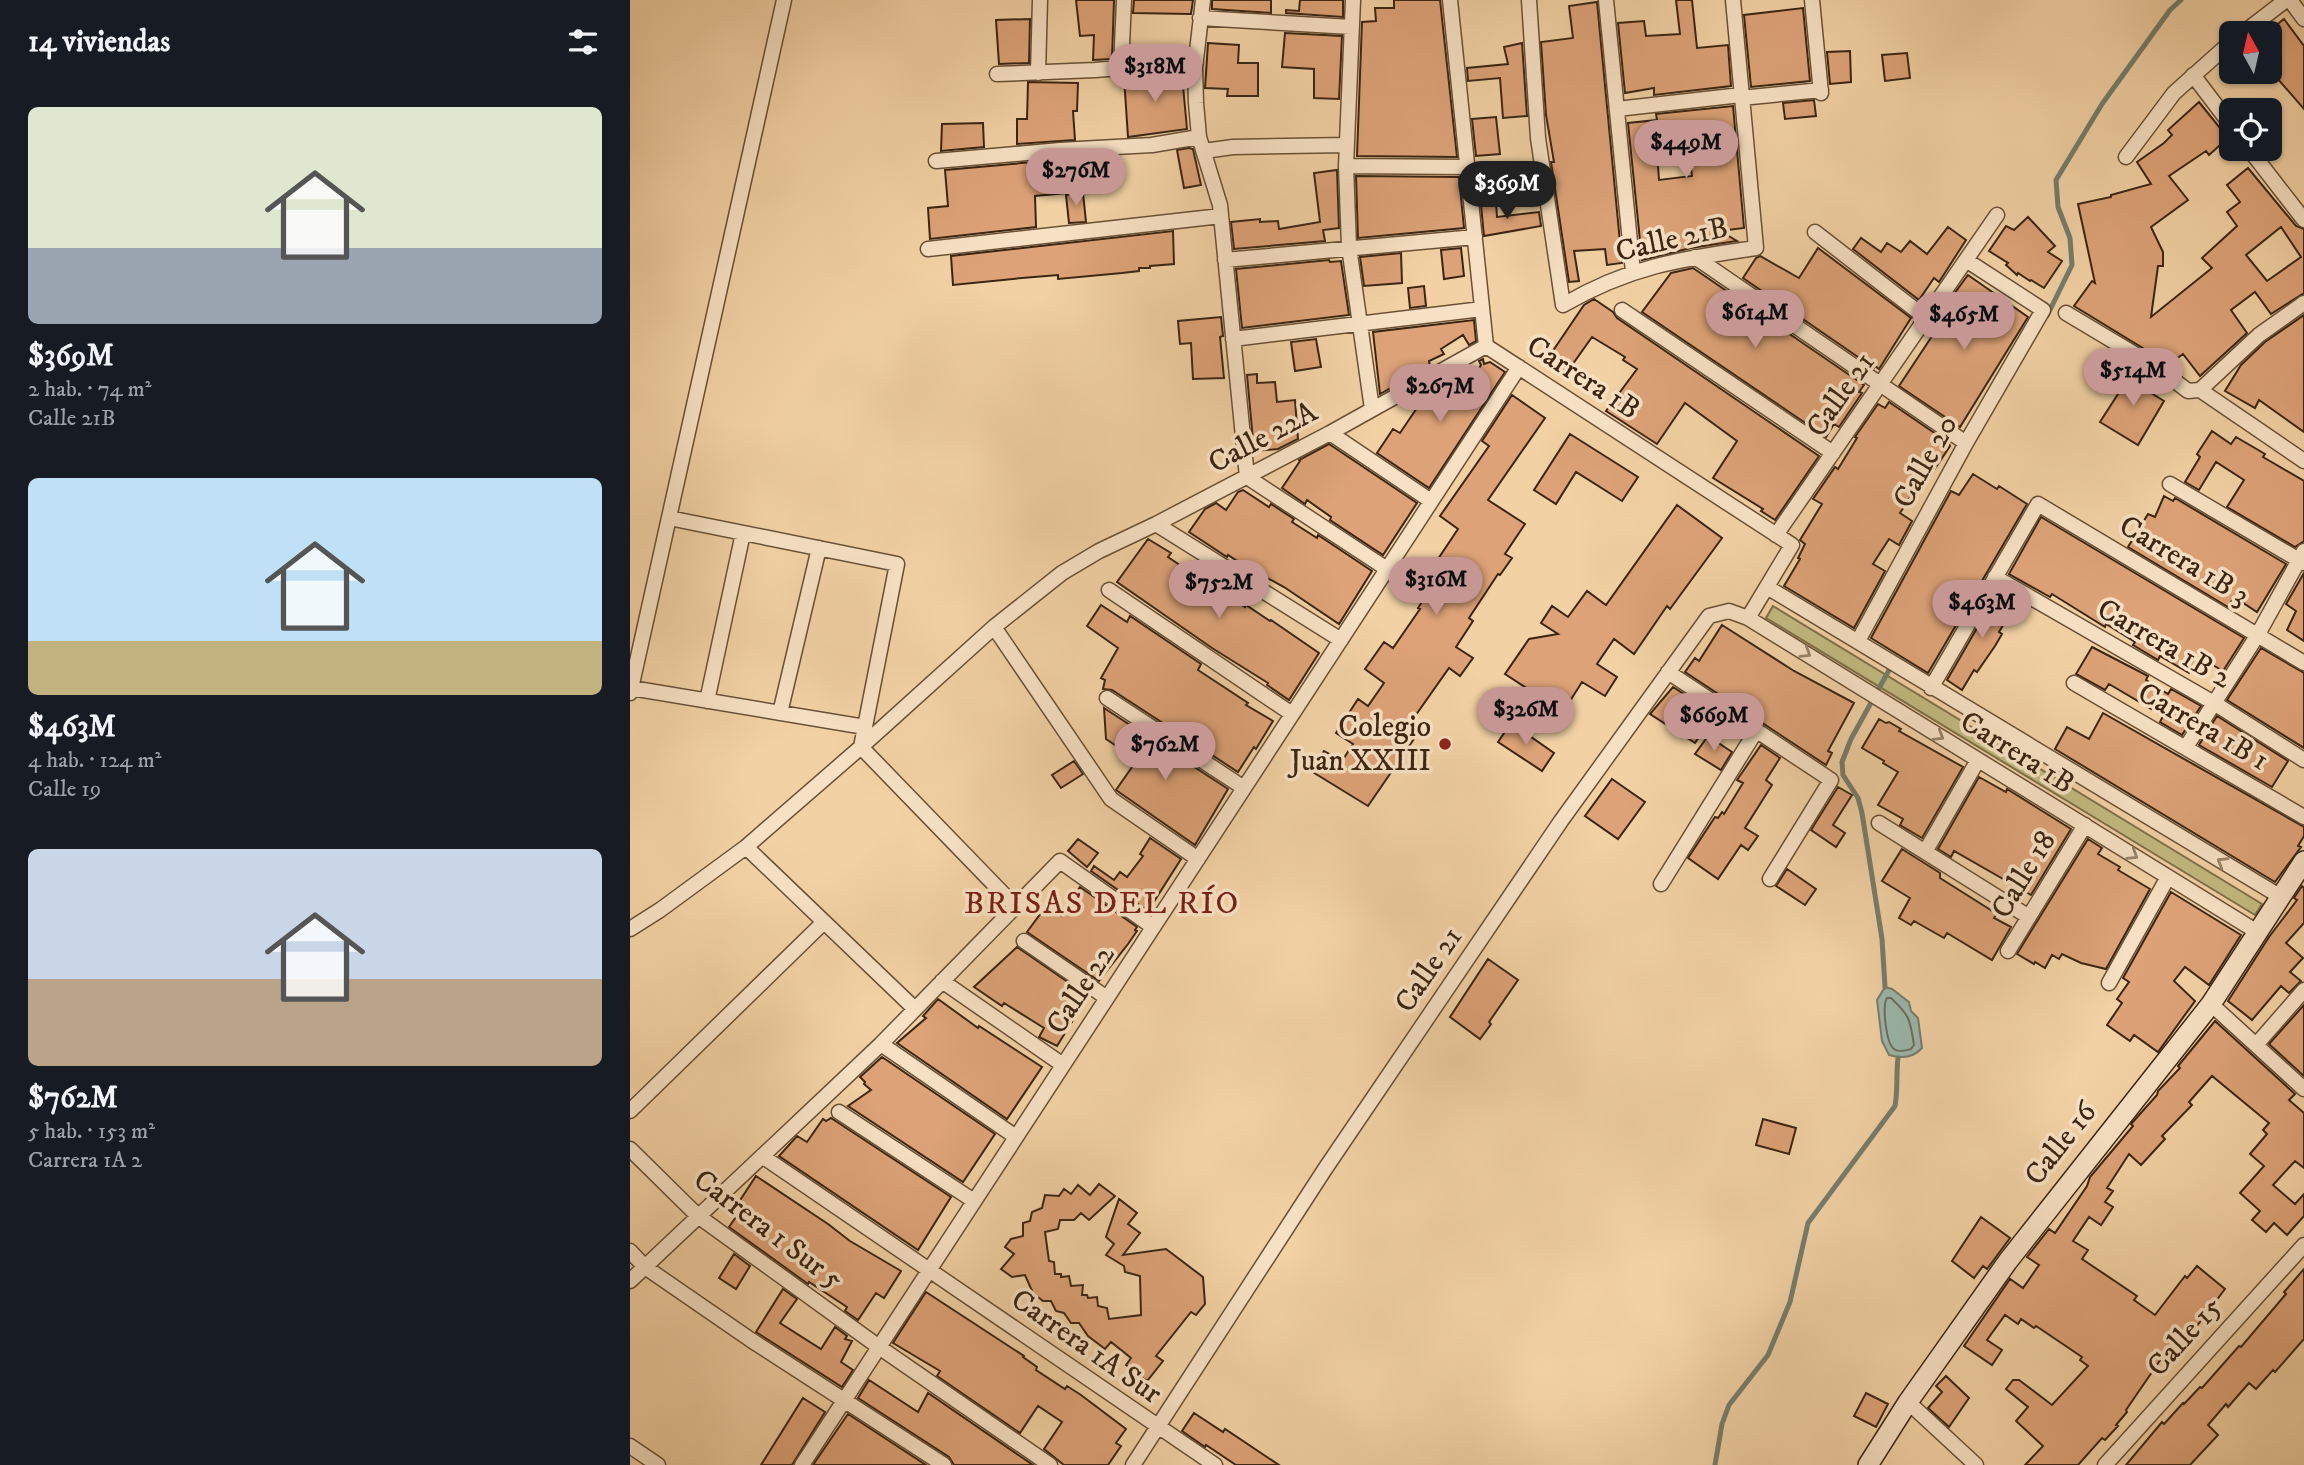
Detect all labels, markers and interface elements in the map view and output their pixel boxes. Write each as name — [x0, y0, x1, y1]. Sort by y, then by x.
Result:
north arrow — [2219, 21, 2282, 84]
map controls — [2219, 21, 2282, 161]
icon: filters — [564, 23, 602, 61]
text: 14 viviendas — [28, 24, 170, 61]
pin: $318M — [1106, 44, 1204, 104]
text: $318M — [1124, 52, 1186, 81]
button: locate — [2219, 98, 2282, 161]
pin: $449M — [1637, 120, 1735, 180]
text: $449M — [1650, 128, 1722, 157]
pin: $276M — [1027, 148, 1125, 208]
icon: home — [252, 152, 378, 278]
text: $276M — [1042, 156, 1110, 185]
pin: $369M — [1458, 162, 1556, 221]
text: $369M — [1474, 169, 1540, 198]
street label: Calle 21B — [1612, 209, 1732, 271]
pin: $614M — [1706, 290, 1804, 350]
pin: $465M — [1915, 292, 2013, 352]
text: $614M — [1721, 298, 1789, 327]
text: $465M — [1929, 300, 1999, 329]
street label: Carrera 1B — [1519, 328, 1647, 428]
text: $369M — [28, 338, 114, 375]
street label: Calle 21 — [1799, 345, 1883, 445]
pin: $514M — [2084, 348, 2182, 408]
text: $514M — [2100, 356, 2166, 385]
pin: $267M — [1391, 364, 1489, 424]
text: $267M — [1406, 372, 1474, 401]
text: 2 hab. · 74 m² — [28, 375, 152, 404]
street label: Calle 22A — [1202, 394, 1325, 482]
text: Calle 21B — [28, 404, 116, 433]
street label: Calle 20 — [1885, 409, 1967, 515]
street label: Carrera 1B 3 — [2112, 508, 2256, 614]
icon: home — [252, 523, 378, 649]
pin: $316M — [1387, 558, 1485, 617]
pin: $752M — [1170, 560, 1268, 620]
text: $316M — [1405, 565, 1467, 594]
text: $752M — [1185, 568, 1253, 597]
pin: $463M — [1933, 580, 2031, 640]
text: $463M — [1948, 588, 2016, 617]
street label: Carrera 1B 2 — [2090, 591, 2238, 697]
one-way arrow — [1798, 645, 1811, 658]
street label: Carrera 1B 1 — [2131, 675, 2275, 779]
pin: $326M — [1477, 688, 1575, 747]
pin: $669M — [1665, 694, 1763, 753]
text: $326M — [1493, 695, 1559, 724]
text: $669M — [1680, 701, 1749, 730]
street label: Carrera 1B — [1953, 703, 2081, 803]
text: $463M — [28, 709, 116, 746]
place label: Colegio Juan XXIII — [1287, 709, 1431, 780]
pin: $762M — [1116, 722, 1214, 782]
one-way arrow — [1932, 727, 1945, 740]
text: $762M — [1131, 730, 1199, 759]
marker: Colegio Juan XXIII — [1437, 736, 1453, 752]
text: 4 hab. · 124 m² — [28, 746, 162, 775]
text: Calle 19 — [28, 775, 101, 804]
street label: Calle 18 — [1984, 825, 2064, 925]
one-way arrow — [2125, 846, 2138, 859]
one-way arrow — [2217, 857, 2230, 870]
district label: BRISAS DEL RÍO — [964, 884, 1240, 924]
icon: home — [252, 894, 378, 1020]
street label: Calle 21 — [1387, 920, 1471, 1020]
street label: Calle 22 — [1039, 938, 1124, 1042]
text: $762M — [28, 1080, 118, 1117]
street label: Calle 16 — [2017, 1094, 2106, 1193]
text: 5 hab. · 153 m² — [28, 1117, 155, 1146]
text: Carrera 1A 2 — [28, 1146, 142, 1175]
street label: Carrera 1 Sur 5 — [686, 1162, 850, 1298]
street label: Carrera 1A Sur — [1003, 1281, 1169, 1413]
street label: Calle 15 — [2139, 1289, 2231, 1385]

